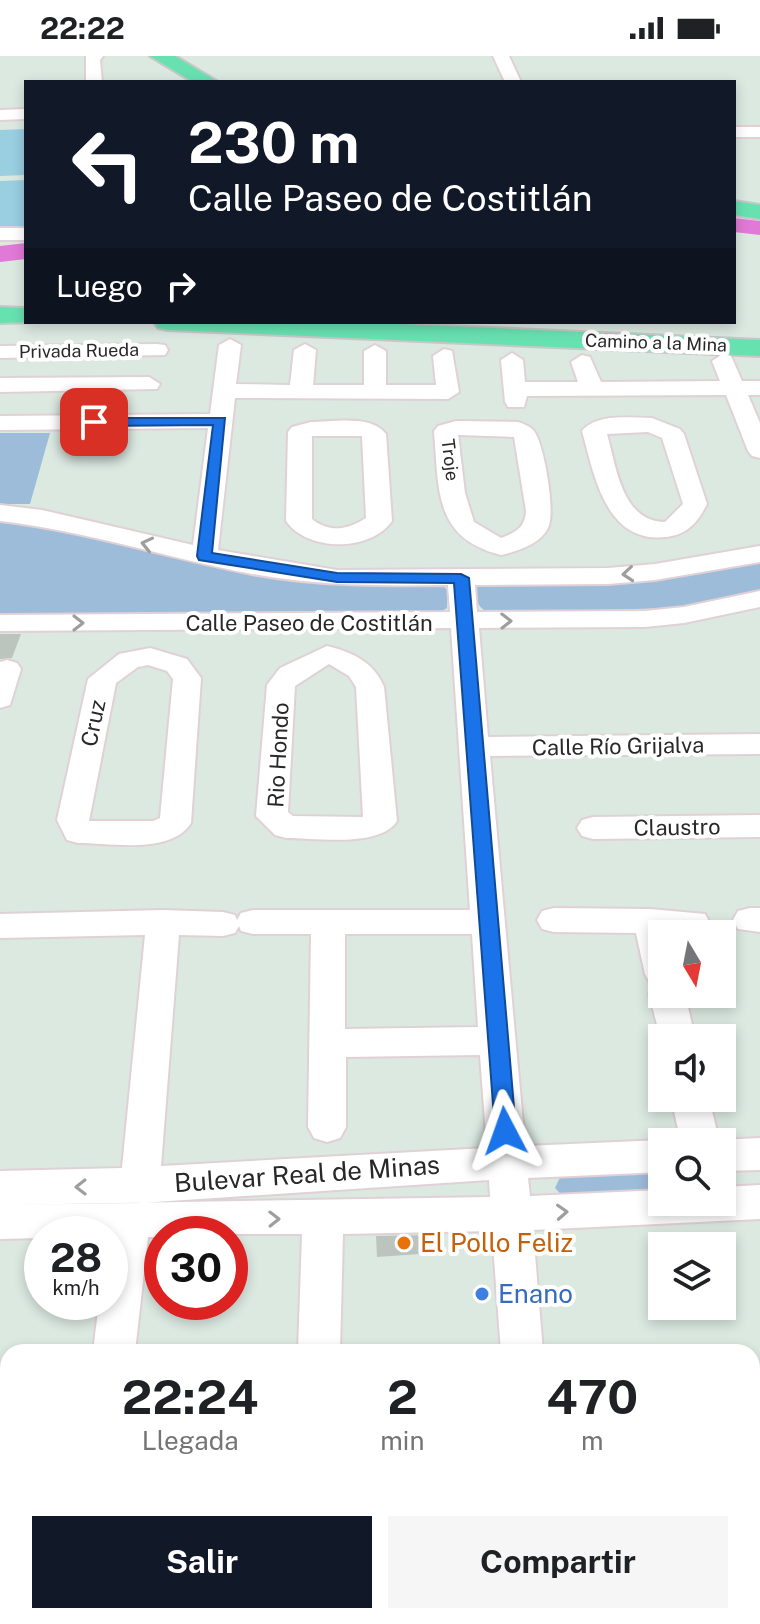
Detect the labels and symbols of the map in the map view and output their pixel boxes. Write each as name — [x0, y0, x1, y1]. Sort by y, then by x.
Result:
street label: Camino a la Mina — [585, 330, 727, 355]
street label: Privada Rueda — [19, 339, 139, 362]
pin — [60, 388, 128, 456]
street label: Troje — [438, 438, 463, 482]
one-way arrow — [141, 536, 154, 553]
one-way arrow — [621, 565, 634, 582]
street label: Calle Paseo de Costitlán — [185, 610, 433, 636]
one-way arrow — [500, 613, 513, 630]
one-way arrow — [72, 614, 85, 632]
street label: Cruz — [75, 697, 111, 749]
street label: Rio Hondo — [262, 702, 294, 808]
street label: Calle Río Grijalva — [532, 731, 704, 761]
street label: Claustro — [633, 813, 721, 841]
north arrow — [648, 920, 736, 1008]
position arrow — [463, 1089, 547, 1173]
street label: Bulevar Real de Minas — [173, 1149, 441, 1198]
one-way arrow — [74, 1178, 87, 1196]
one-way arrow — [556, 1204, 569, 1221]
one-way arrow — [268, 1210, 281, 1228]
speed limit sign: 30 — [144, 1216, 248, 1320]
place label: El Pollo Feliz — [420, 1227, 573, 1258]
marker: El Pollo Feliz — [395, 1234, 413, 1252]
place label: Enano — [498, 1278, 573, 1309]
marker: Enano — [473, 1285, 491, 1303]

